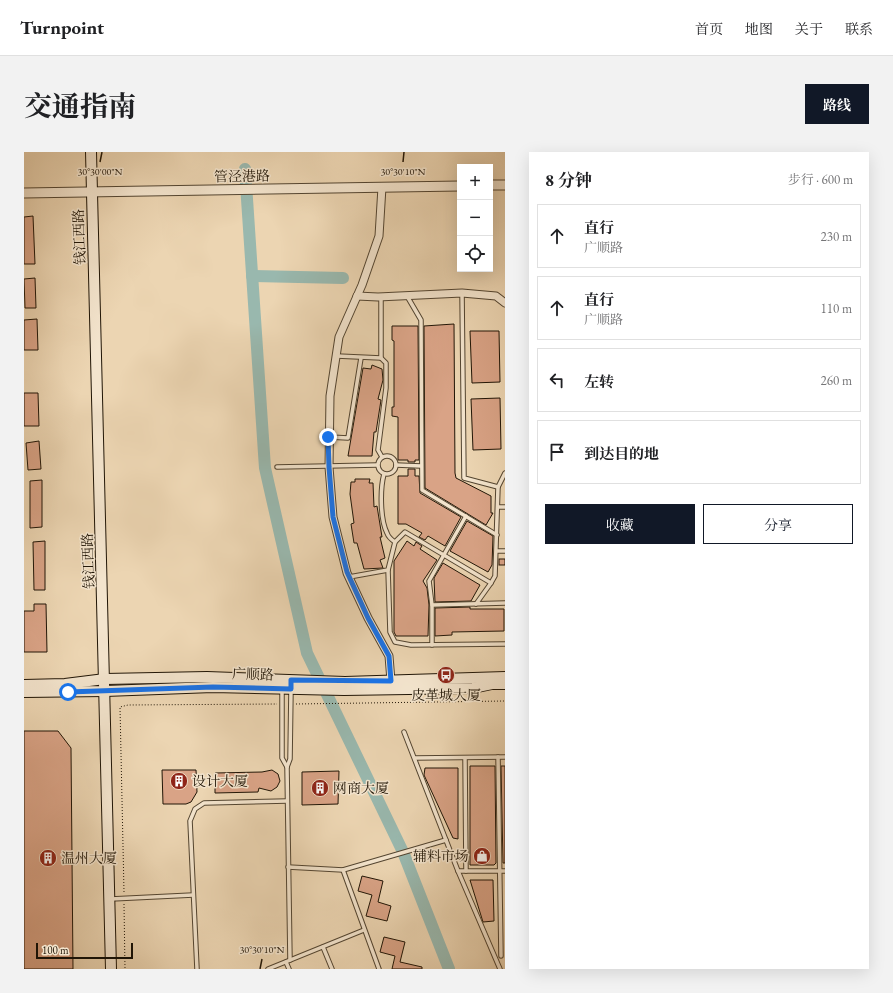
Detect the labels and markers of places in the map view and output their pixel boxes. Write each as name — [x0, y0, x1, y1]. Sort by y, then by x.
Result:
bus stop icon: 皮革城大厦 — [436, 665, 456, 685]
place label: 皮革城大厦 — [411, 686, 481, 704]
building icon: 设计大厦 — [169, 771, 189, 791]
place label: 设计大厦 — [192, 772, 248, 790]
building icon: 网商大厦 — [310, 778, 330, 798]
place label: 网商大厦 — [333, 779, 389, 797]
shop icon: 辅料市场 — [472, 846, 492, 866]
place label: 辅料市场 — [413, 847, 469, 865]
building icon: 温州大厦 — [38, 848, 58, 868]
place label: 温州大厦 — [61, 849, 117, 867]

